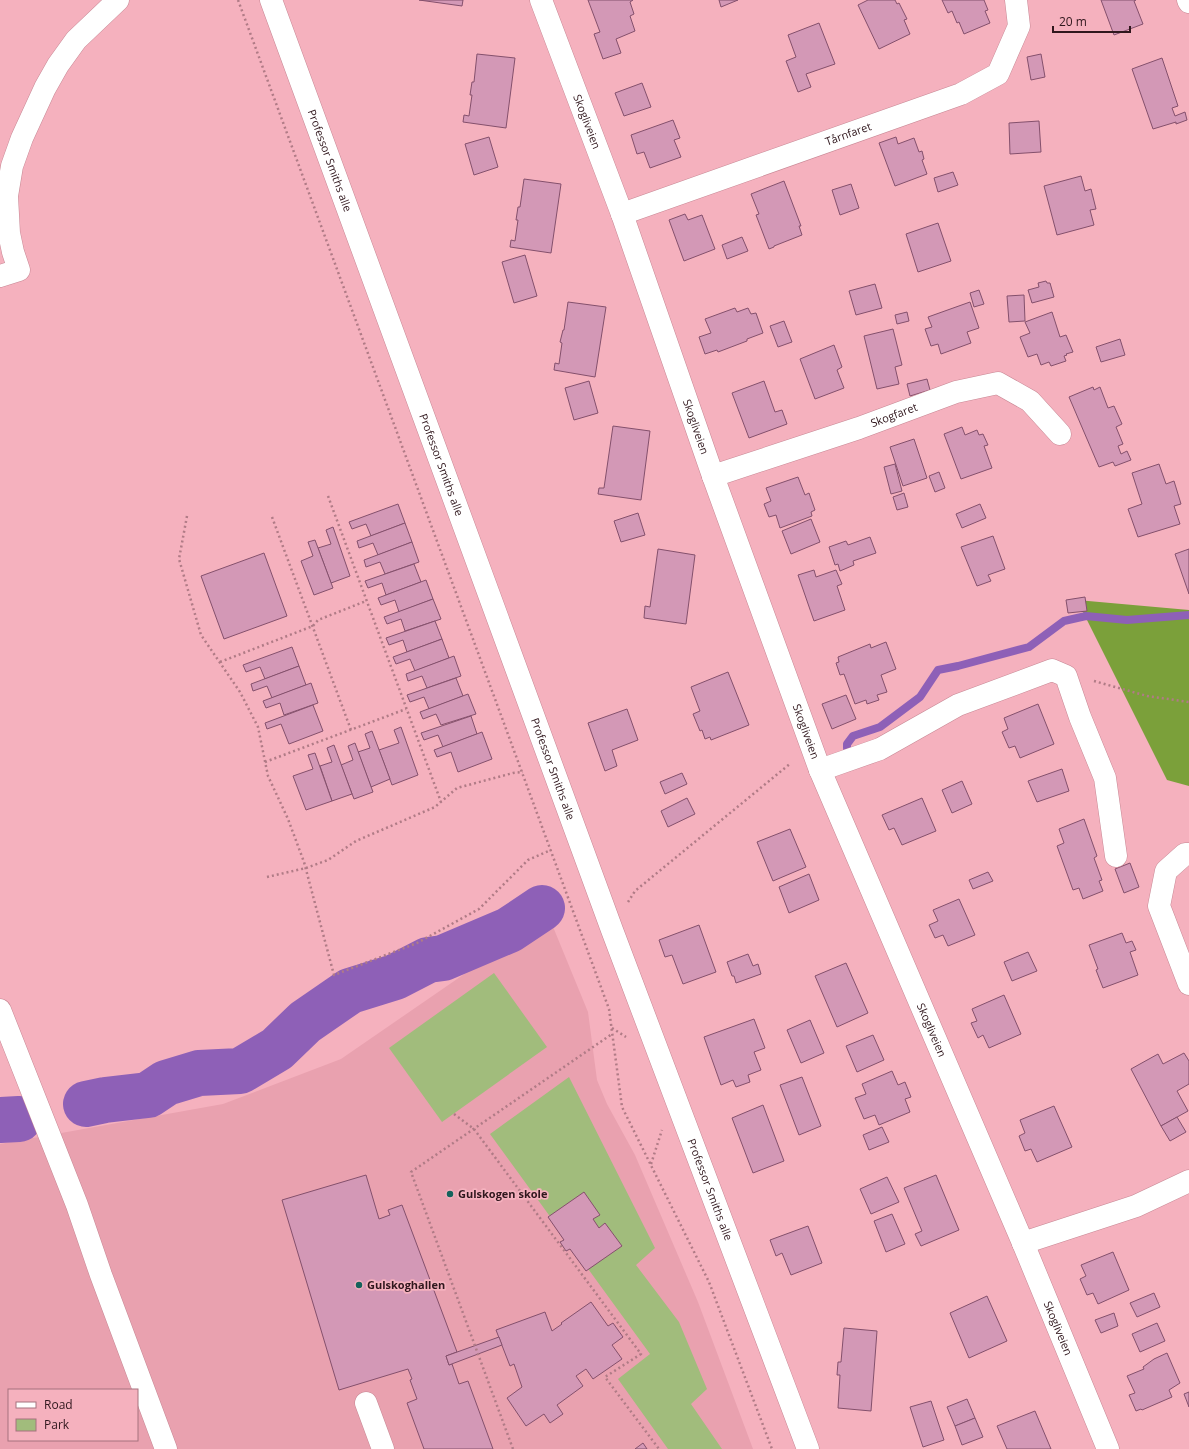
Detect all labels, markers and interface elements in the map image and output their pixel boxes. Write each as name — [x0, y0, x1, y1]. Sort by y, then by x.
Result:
scale bar — [1053, 8, 1130, 34]
text: 20 m — [1059, 13, 1087, 30]
street label: Skogliveien — [570, 92, 605, 151]
street label: Professor Smiths alle — [305, 107, 356, 214]
street label: Tårnfaret — [823, 118, 873, 149]
street label: Skogliveien — [680, 397, 713, 456]
street label: Skogfaret — [868, 399, 919, 430]
street label: Professor Smiths alle — [416, 411, 467, 518]
street label: Skogliveien — [790, 702, 823, 761]
street label: Professor Smiths alle — [528, 716, 579, 822]
street label: Skogliveien — [914, 1000, 950, 1059]
street label: Professor Smiths alle — [684, 1136, 737, 1242]
place label: Gulskogen skole — [458, 1186, 548, 1201]
marker: Gulskogen skole — [445, 1189, 455, 1199]
place label: Gulskoghallen — [367, 1277, 445, 1292]
marker: Gulskoghallen — [354, 1280, 364, 1290]
street label: Skogliveien — [1041, 1299, 1077, 1357]
legend — [8, 1389, 138, 1441]
text: Road — [44, 1396, 73, 1413]
text: Park — [44, 1416, 70, 1433]

